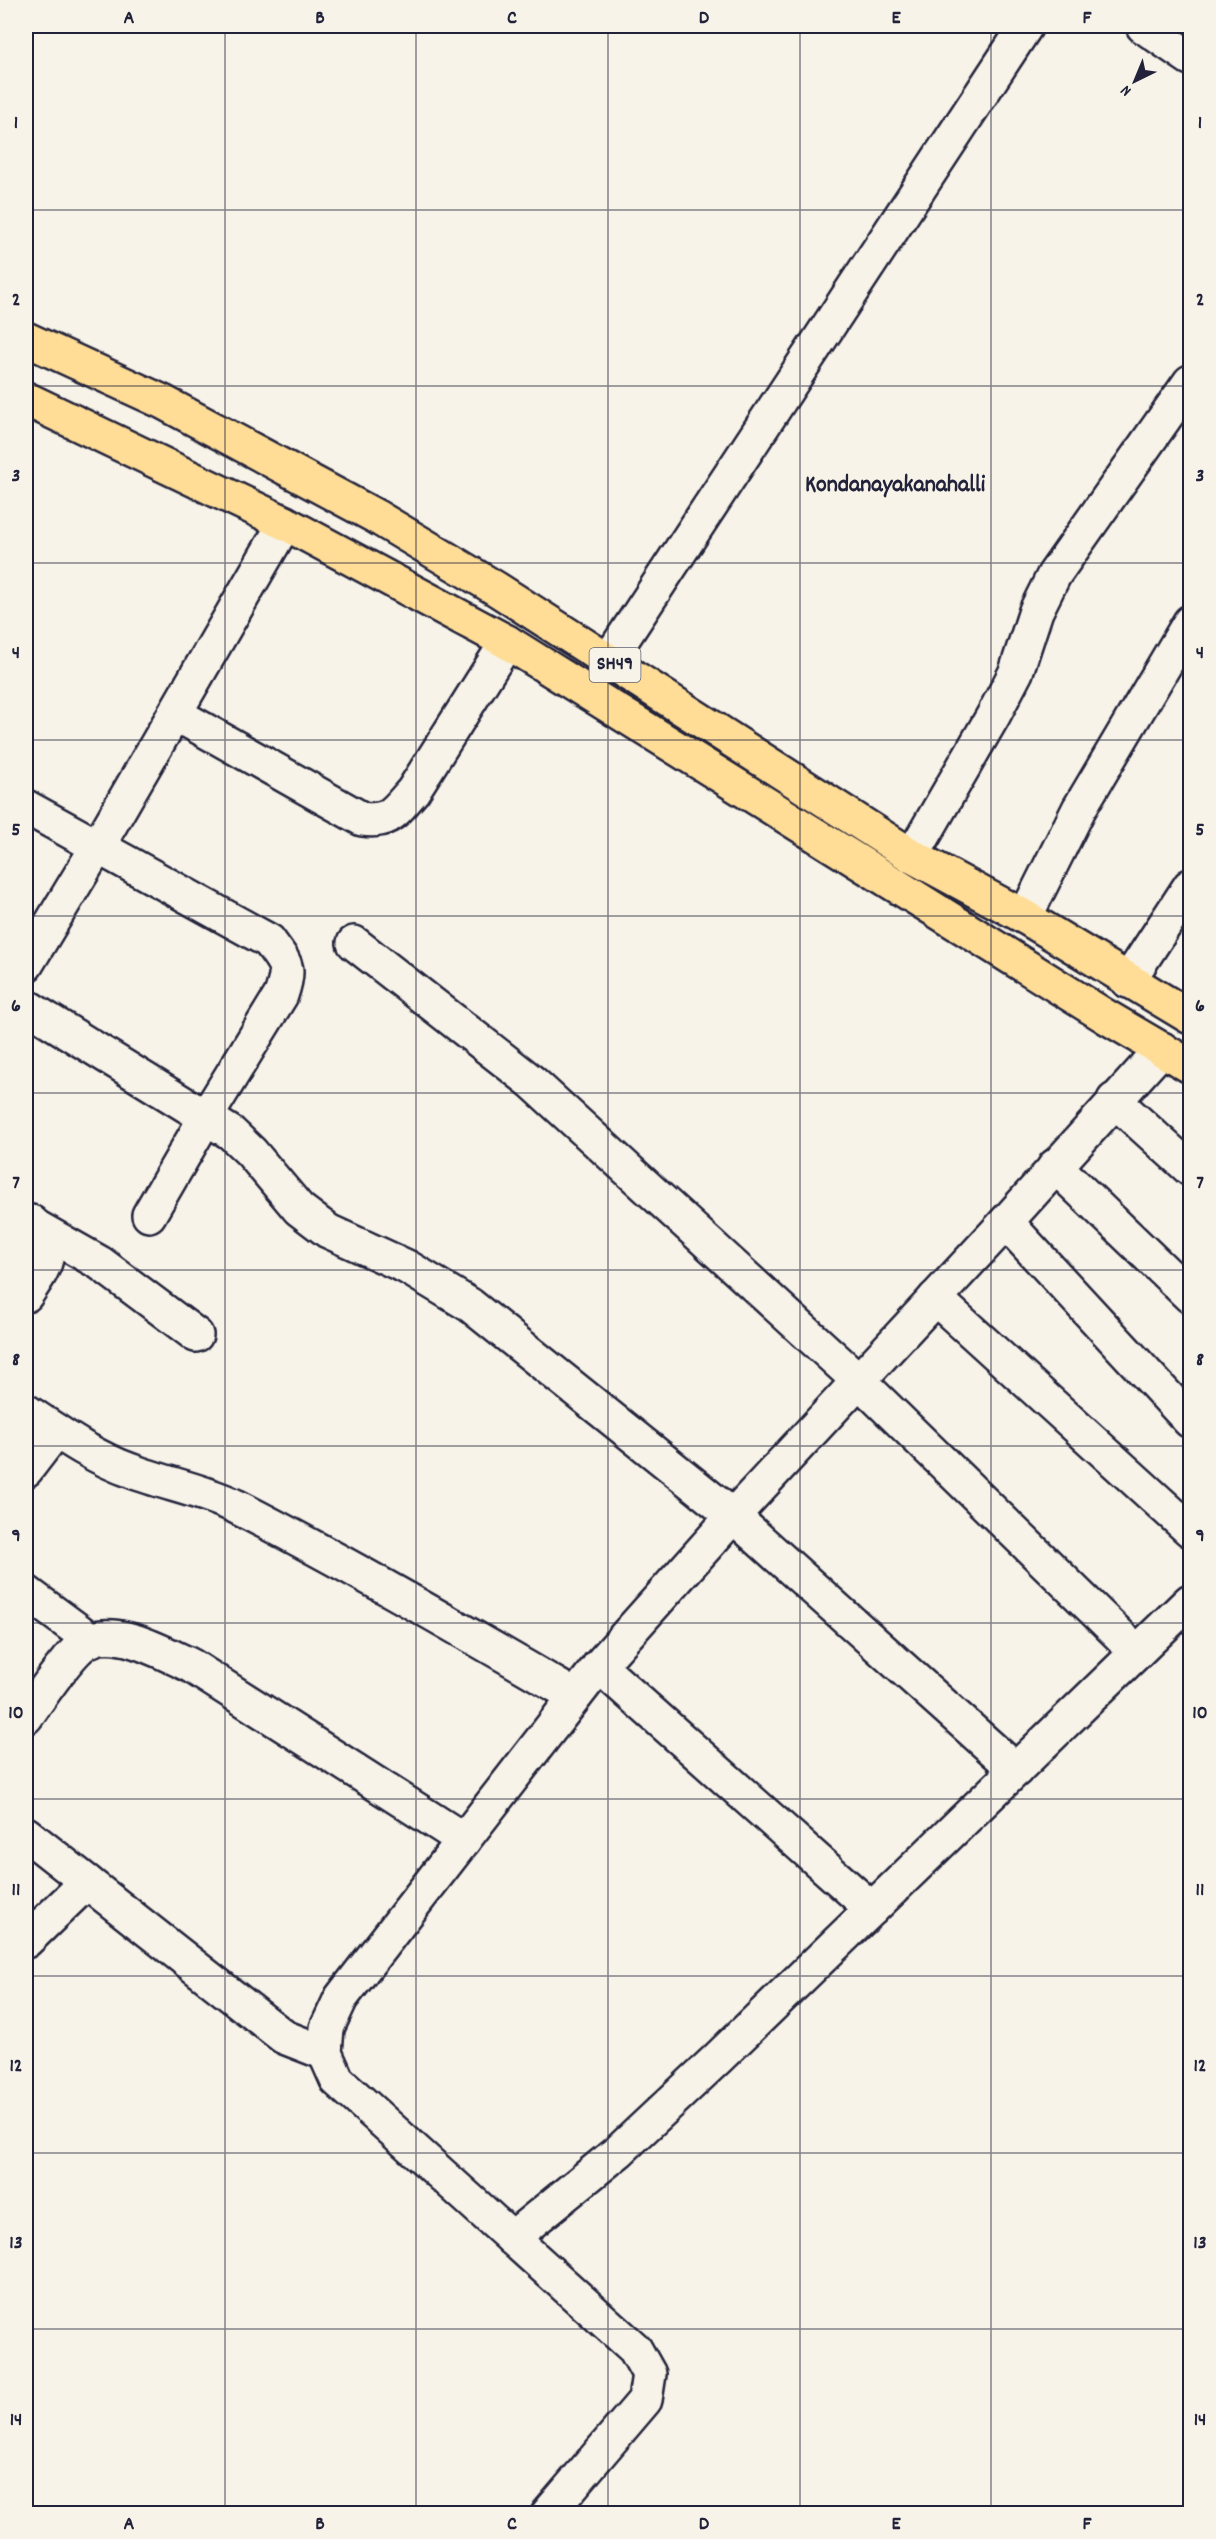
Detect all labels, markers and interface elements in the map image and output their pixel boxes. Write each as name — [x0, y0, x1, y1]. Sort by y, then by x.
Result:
text: A — [124, 5, 135, 33]
text: B — [315, 5, 325, 33]
text: C — [507, 5, 517, 33]
text: D — [699, 5, 710, 33]
text: E — [891, 5, 901, 33]
text: F — [1083, 5, 1093, 33]
north arrow — [1105, 51, 1165, 111]
text: N — [1116, 79, 1137, 101]
text: 1 — [14, 110, 18, 138]
text: 1 — [1198, 110, 1202, 138]
text: 2 — [12, 287, 20, 315]
text: 2 — [1196, 287, 1204, 315]
text: 3 — [12, 463, 20, 491]
text: 3 — [1196, 463, 1204, 491]
district label: Kondanayakanahalli — [805, 469, 986, 503]
text: 4 — [12, 640, 20, 668]
text: 4 — [1196, 640, 1204, 668]
road number: SH49 — [590, 648, 640, 682]
text: 5 — [11, 817, 21, 845]
text: 5 — [1195, 817, 1205, 845]
text: 6 — [11, 993, 21, 1021]
text: 6 — [1195, 993, 1205, 1021]
text: 7 — [12, 1170, 20, 1198]
text: 7 — [1196, 1170, 1204, 1198]
text: 8 — [12, 1347, 20, 1375]
text: 8 — [1196, 1347, 1204, 1375]
text: 9 — [11, 1523, 21, 1551]
text: 9 — [1195, 1523, 1205, 1551]
text: 10 — [8, 1700, 24, 1728]
text: 10 — [1192, 1700, 1208, 1728]
text: 11 — [12, 1877, 20, 1905]
text: 11 — [1196, 1877, 1204, 1905]
text: 12 — [9, 2053, 23, 2081]
text: 12 — [1193, 2053, 1207, 2081]
text: 13 — [9, 2230, 23, 2258]
text: 13 — [1193, 2230, 1207, 2258]
text: 14 — [10, 2407, 22, 2435]
text: 14 — [1194, 2407, 1206, 2435]
text: A — [124, 2511, 135, 2539]
text: B — [315, 2511, 325, 2539]
text: C — [507, 2511, 517, 2539]
text: D — [699, 2511, 710, 2539]
text: E — [891, 2511, 901, 2539]
text: F — [1083, 2511, 1093, 2539]

